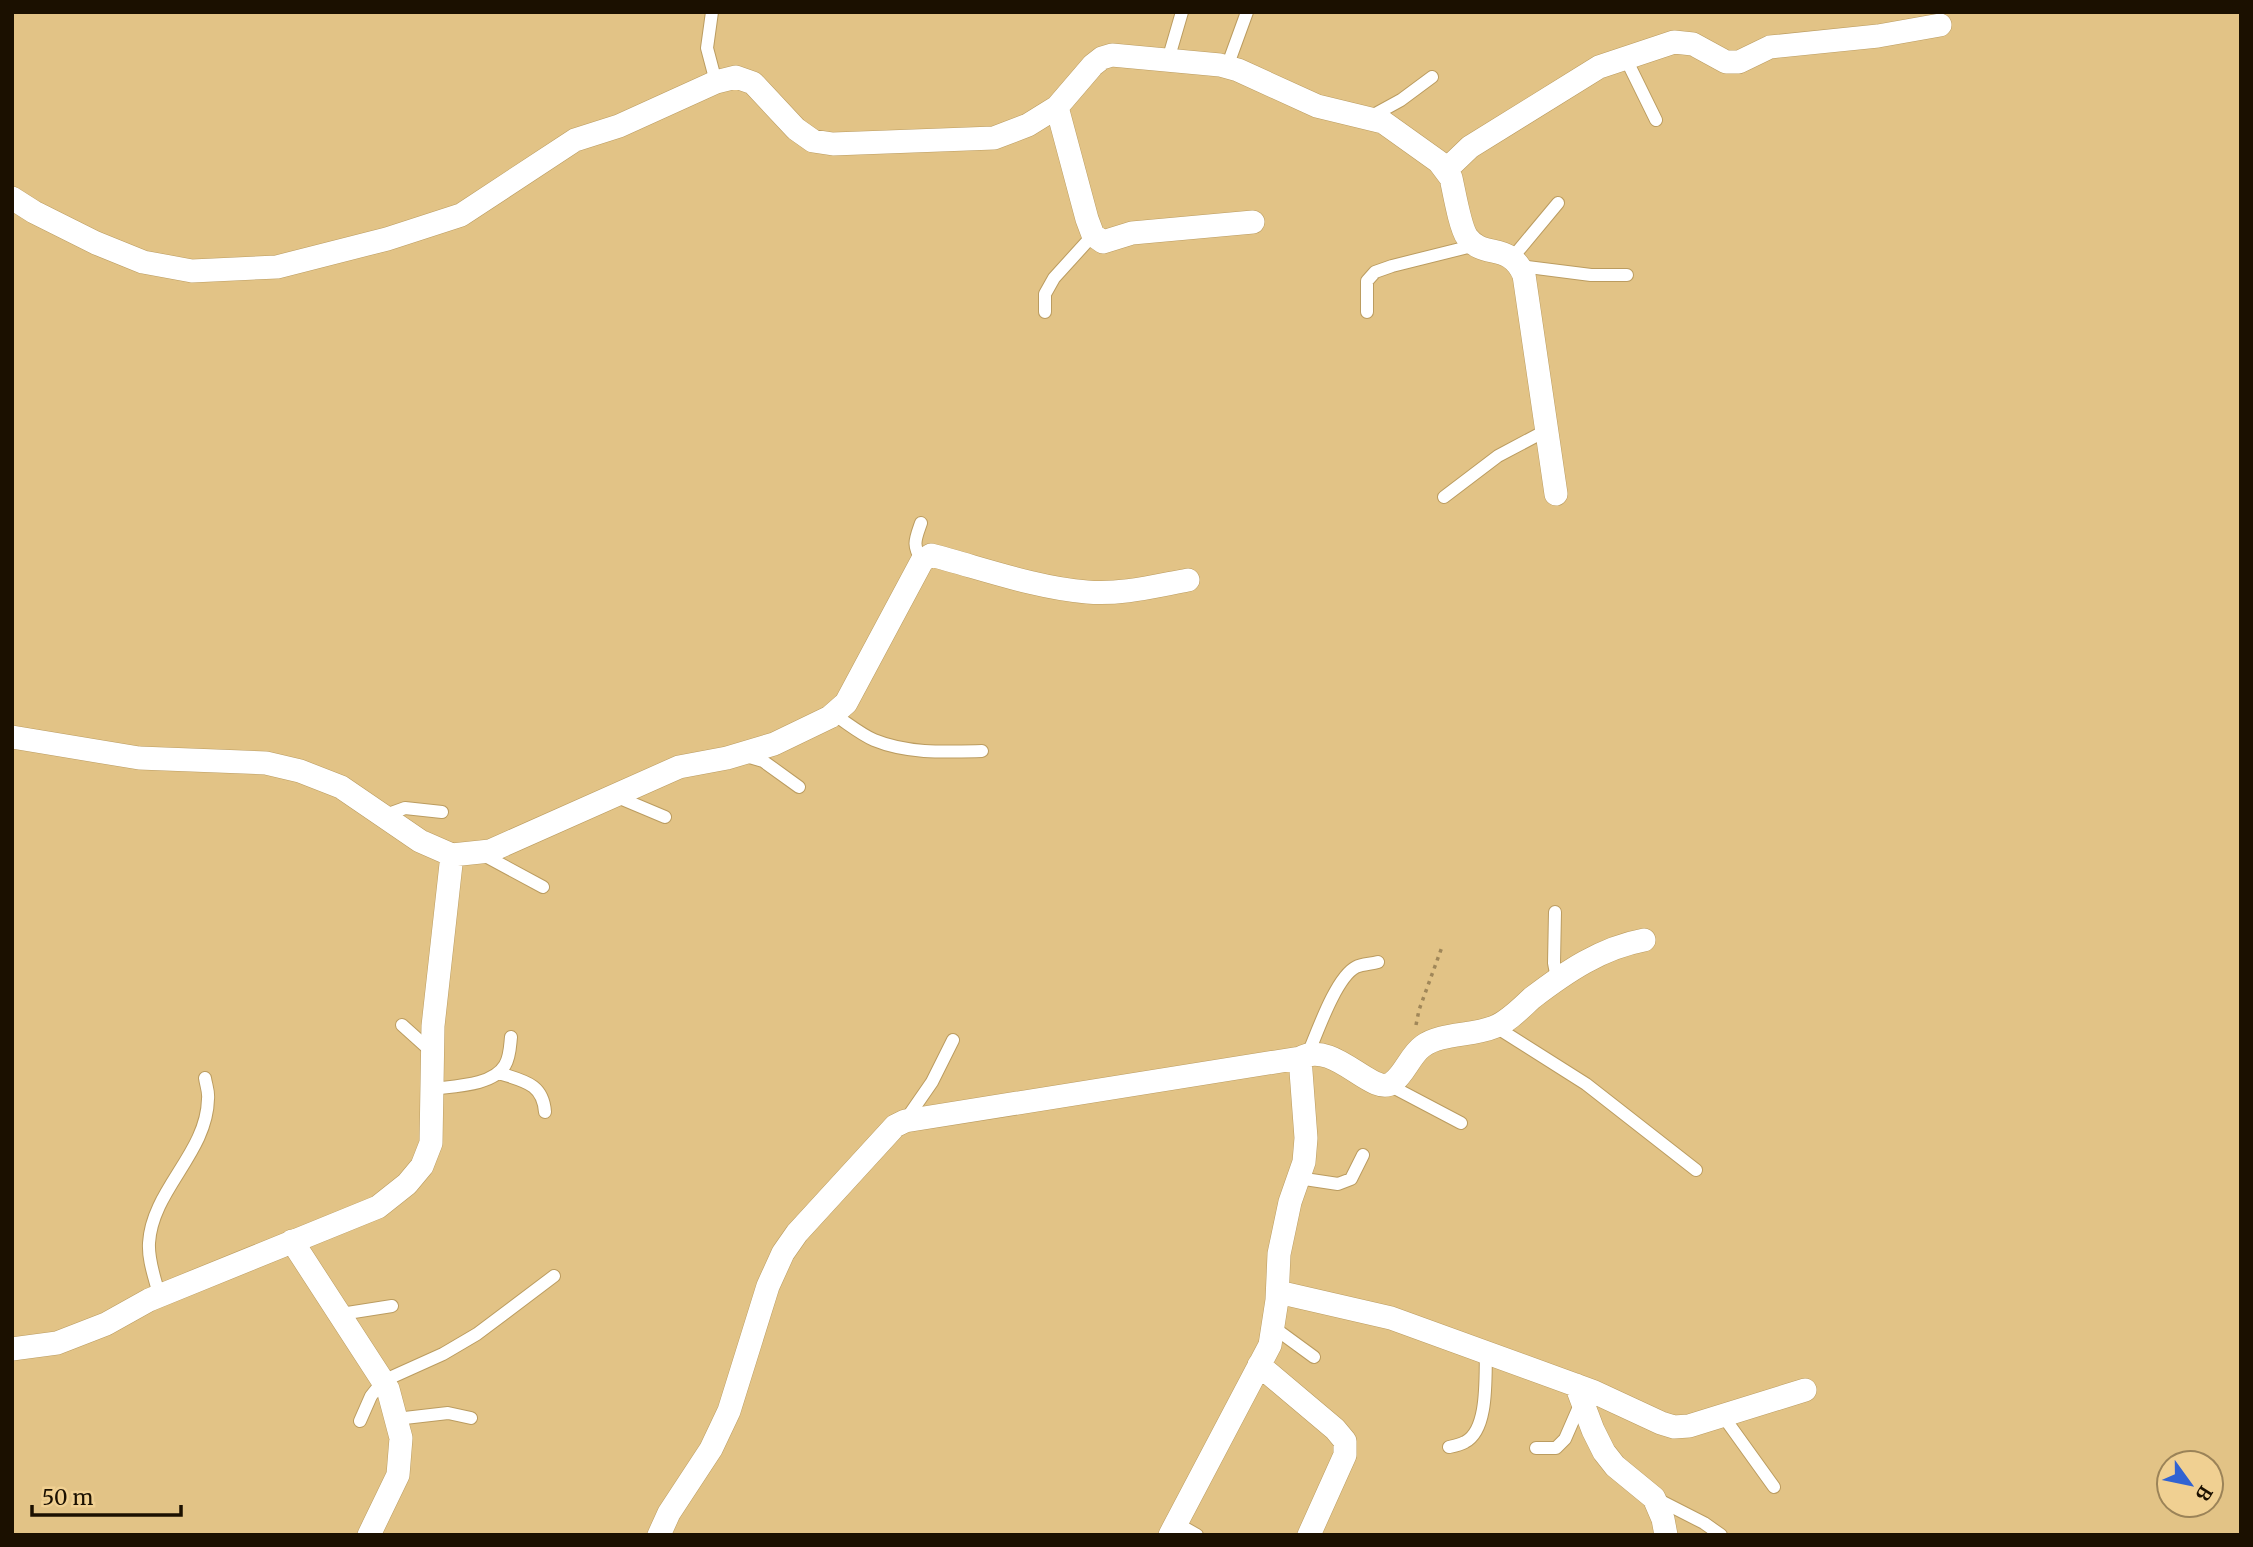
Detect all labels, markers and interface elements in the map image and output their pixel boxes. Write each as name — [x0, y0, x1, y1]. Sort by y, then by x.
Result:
north arrow — [2155, 1449, 2225, 1519]
scale bar — [32, 1474, 180, 1518]
text: B — [2191, 1481, 2218, 1505]
text: 50 m — [42, 1484, 93, 1511]

